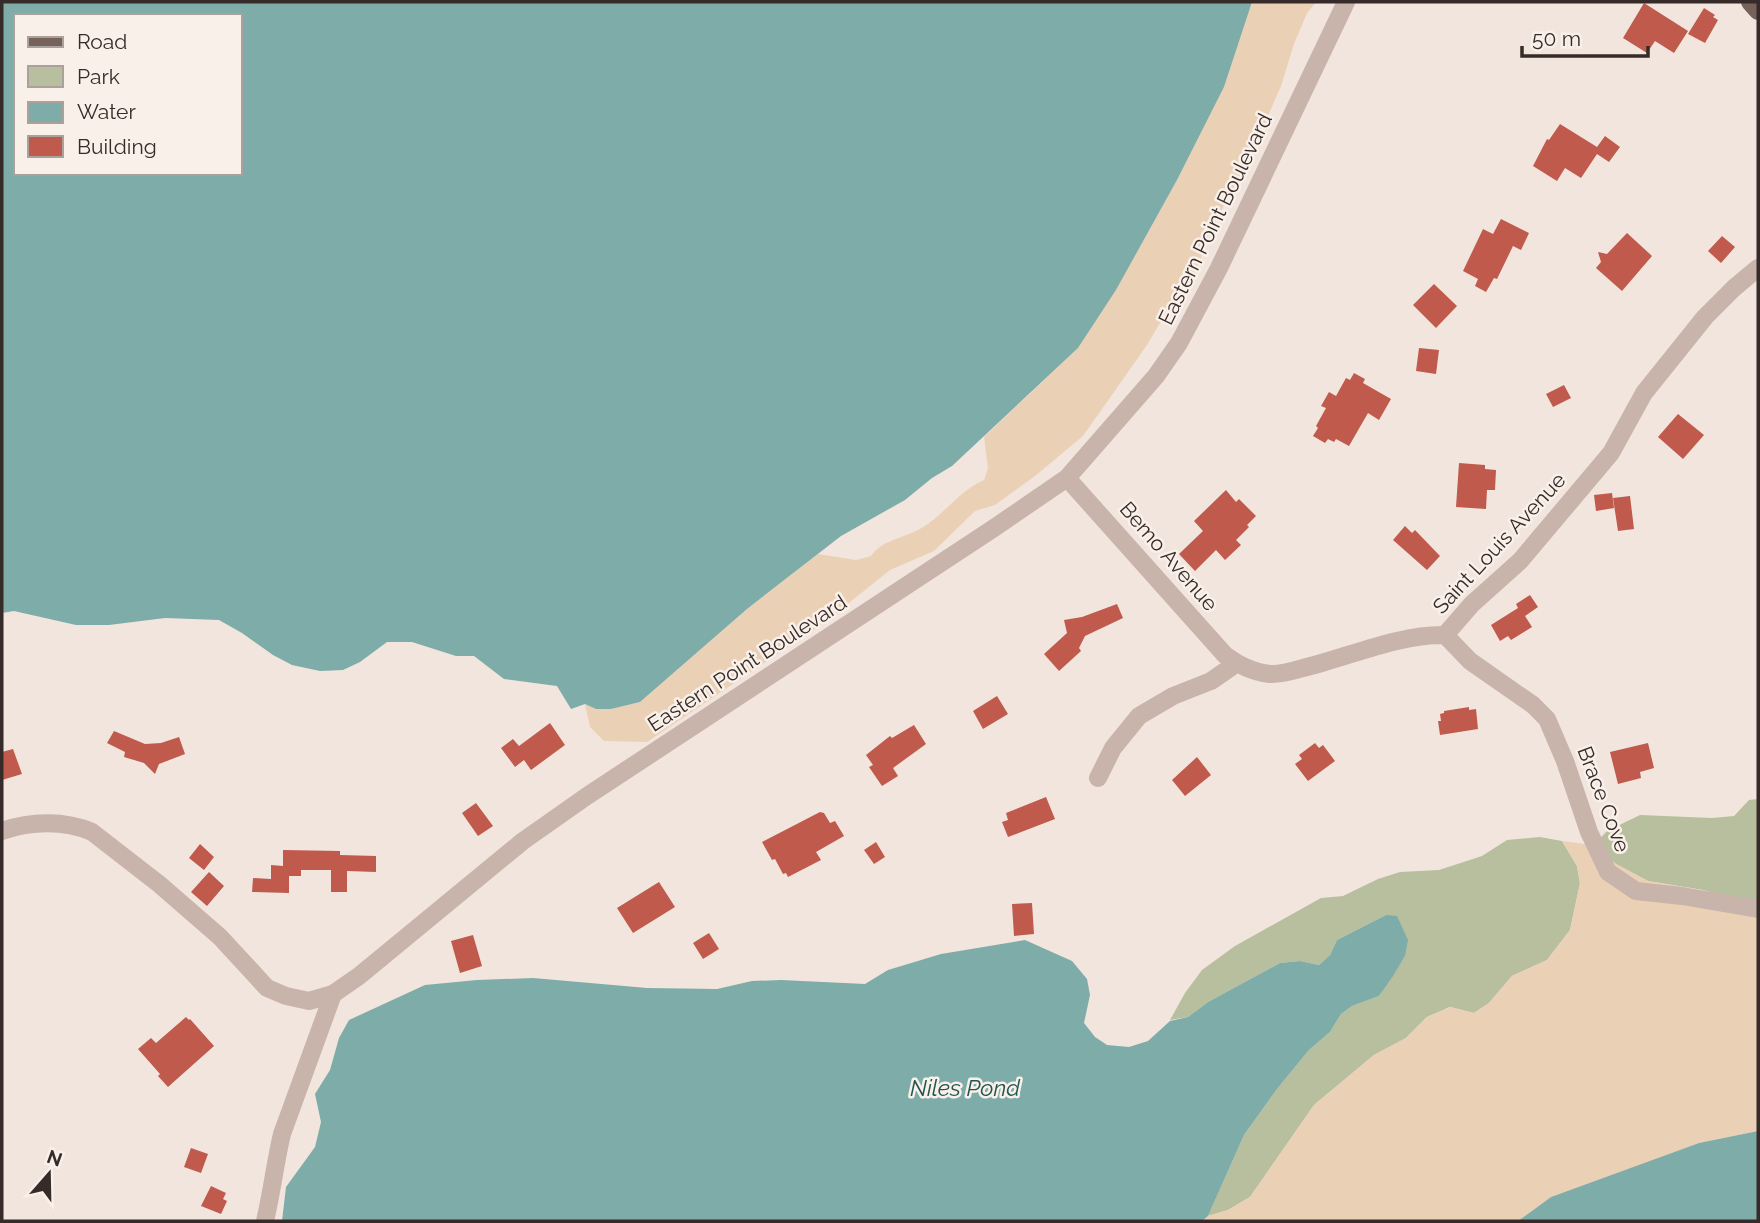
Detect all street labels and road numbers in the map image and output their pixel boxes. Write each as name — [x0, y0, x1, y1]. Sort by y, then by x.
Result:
street label: Eastern Point Boulevard — [1153, 109, 1277, 329]
street label: Saint Louis Avenue — [1427, 467, 1571, 619]
street label: Bemo Avenue — [1115, 496, 1223, 616]
street label: Eastern Point Boulevard — [643, 589, 851, 737]
street label: Brace Cove — [1572, 742, 1636, 856]

